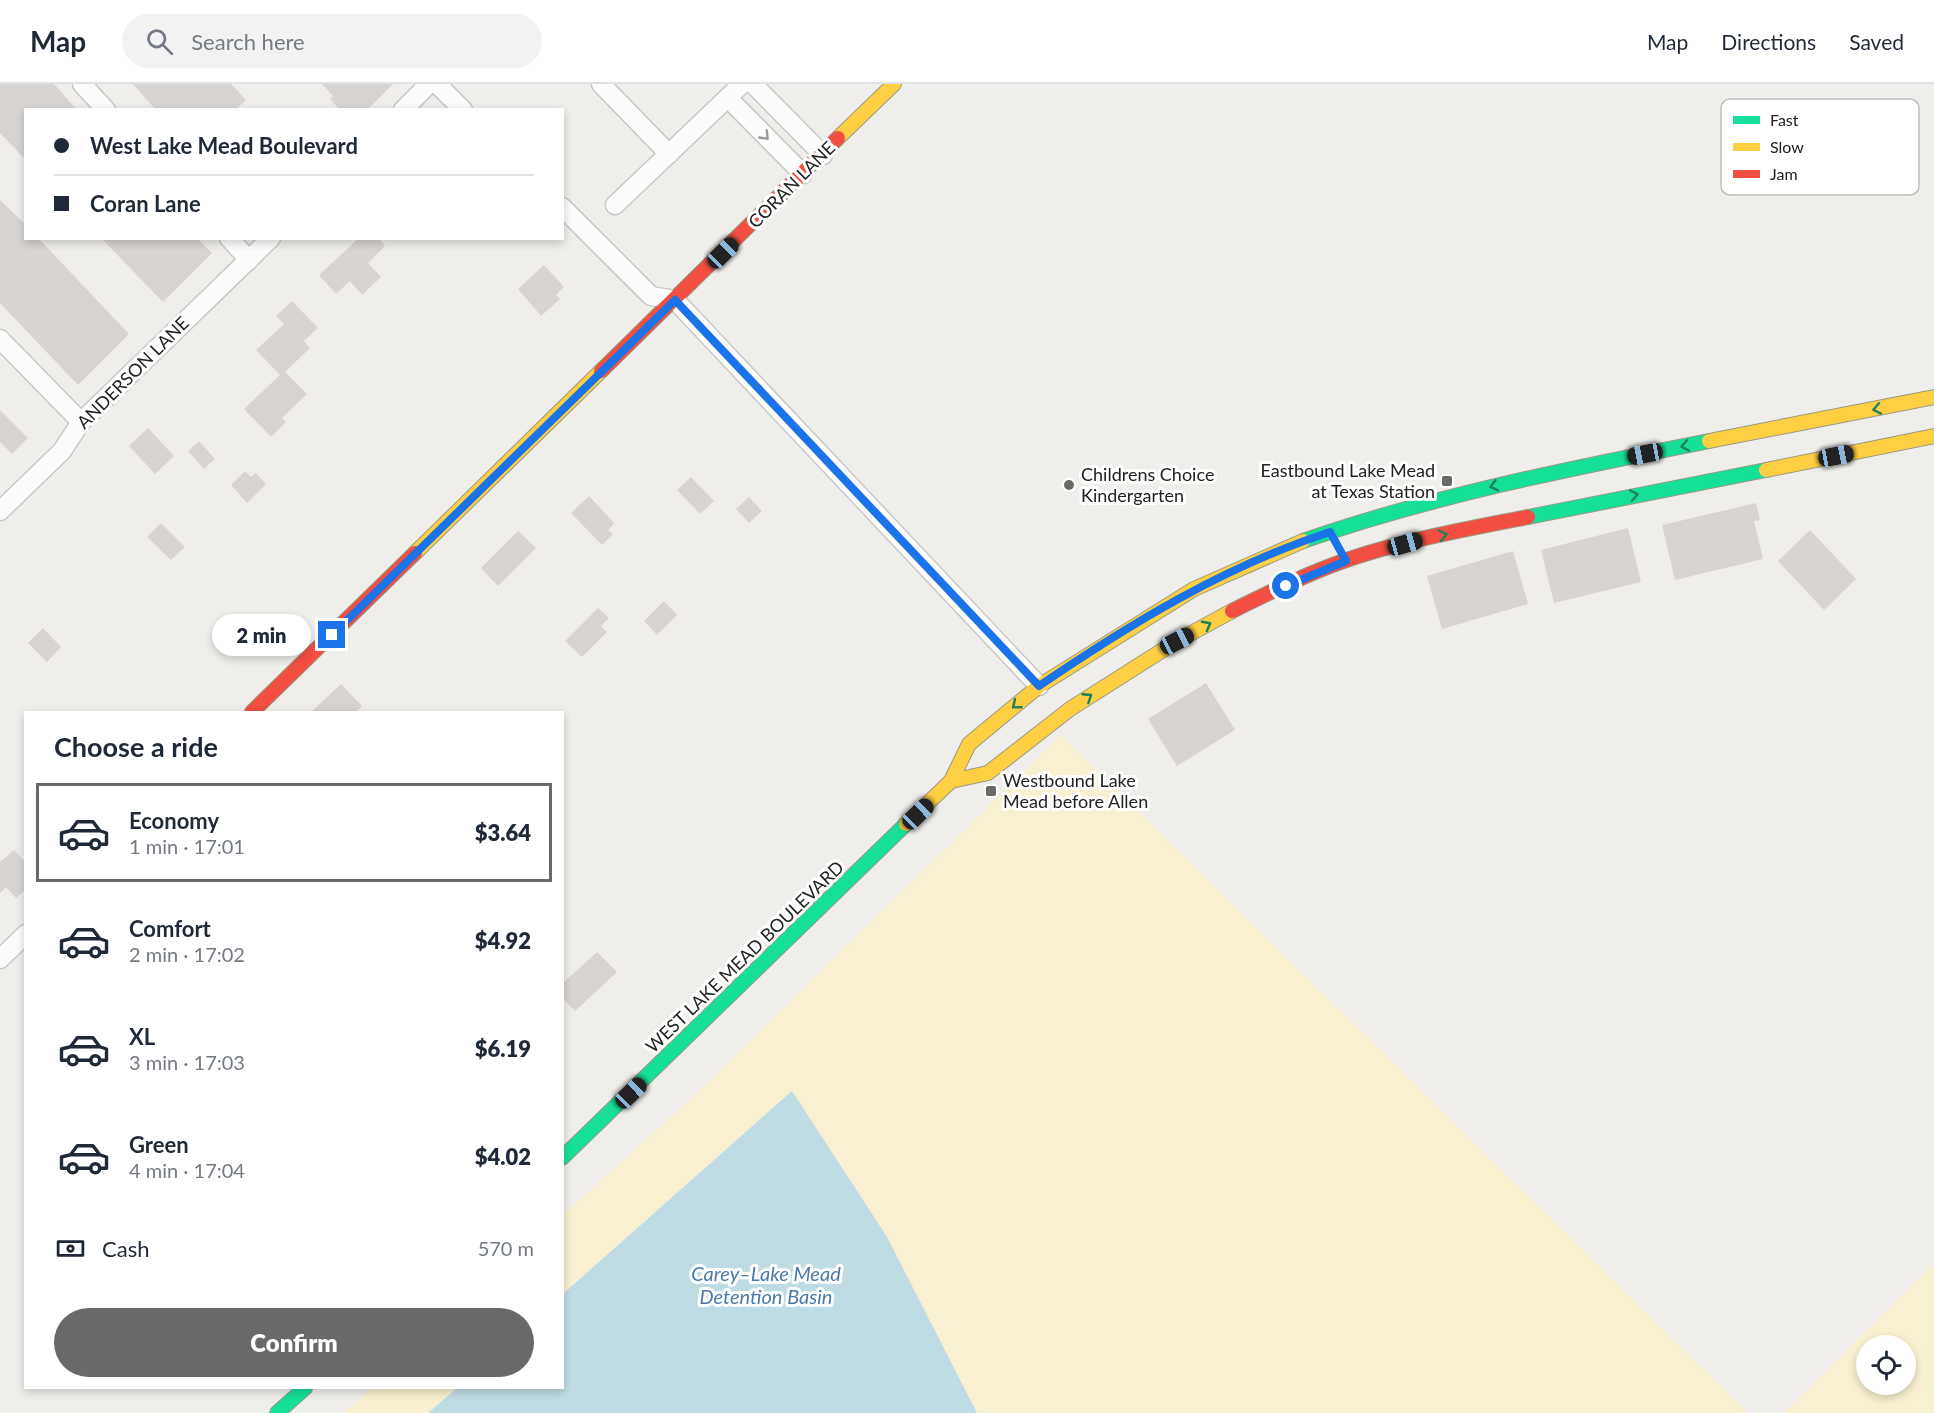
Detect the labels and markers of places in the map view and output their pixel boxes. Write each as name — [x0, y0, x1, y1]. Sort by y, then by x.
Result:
place label: Eastbound Lake Mead at Texas Station — [1261, 459, 1435, 502]
place label: Childrens Choice Kindergarten — [1081, 463, 1214, 506]
marker: Eastbound Lake Mead at Texas Station — [1440, 474, 1454, 488]
marker: Childrens Choice Kindergarten — [1062, 478, 1076, 492]
place label: Westbound Lake Mead before Allen — [1003, 769, 1148, 812]
marker: Westbound Lake Mead before Allen — [984, 784, 998, 798]

